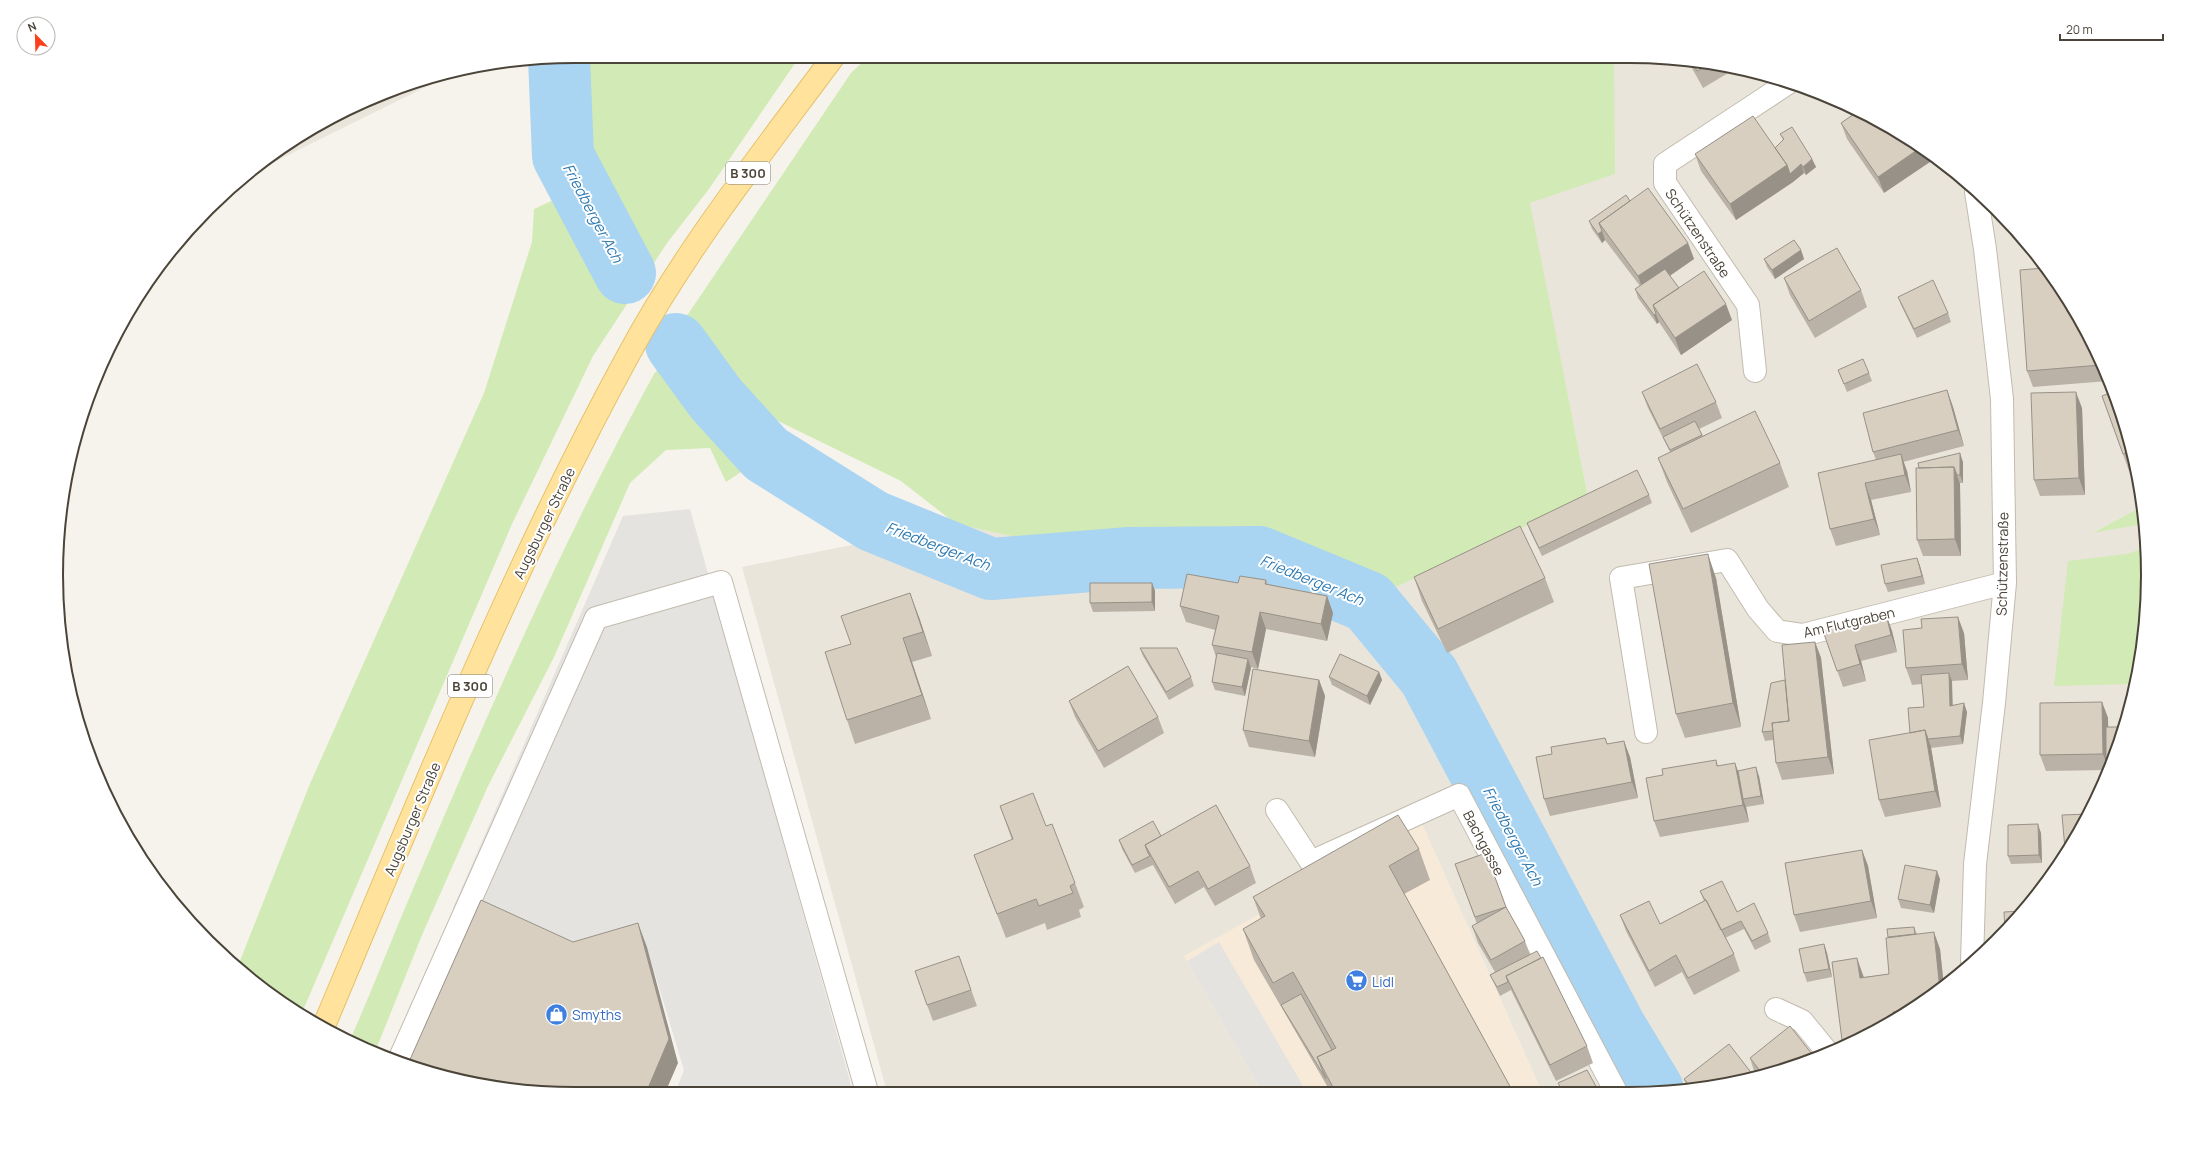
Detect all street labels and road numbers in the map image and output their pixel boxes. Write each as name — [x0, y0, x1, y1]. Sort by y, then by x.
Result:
road number: B 300 — [726, 162, 770, 184]
street label: Schützenstraße — [1661, 185, 1735, 281]
street label: Augsburger Straße — [509, 464, 579, 582]
street label: Schützenstraße — [1992, 512, 2012, 616]
street label: Am Flutgraben — [1801, 602, 1897, 642]
road number: B 300 — [448, 675, 492, 697]
street label: Augsburger Straße — [379, 759, 445, 879]
street label: Bachgasse — [1459, 807, 1509, 879]

